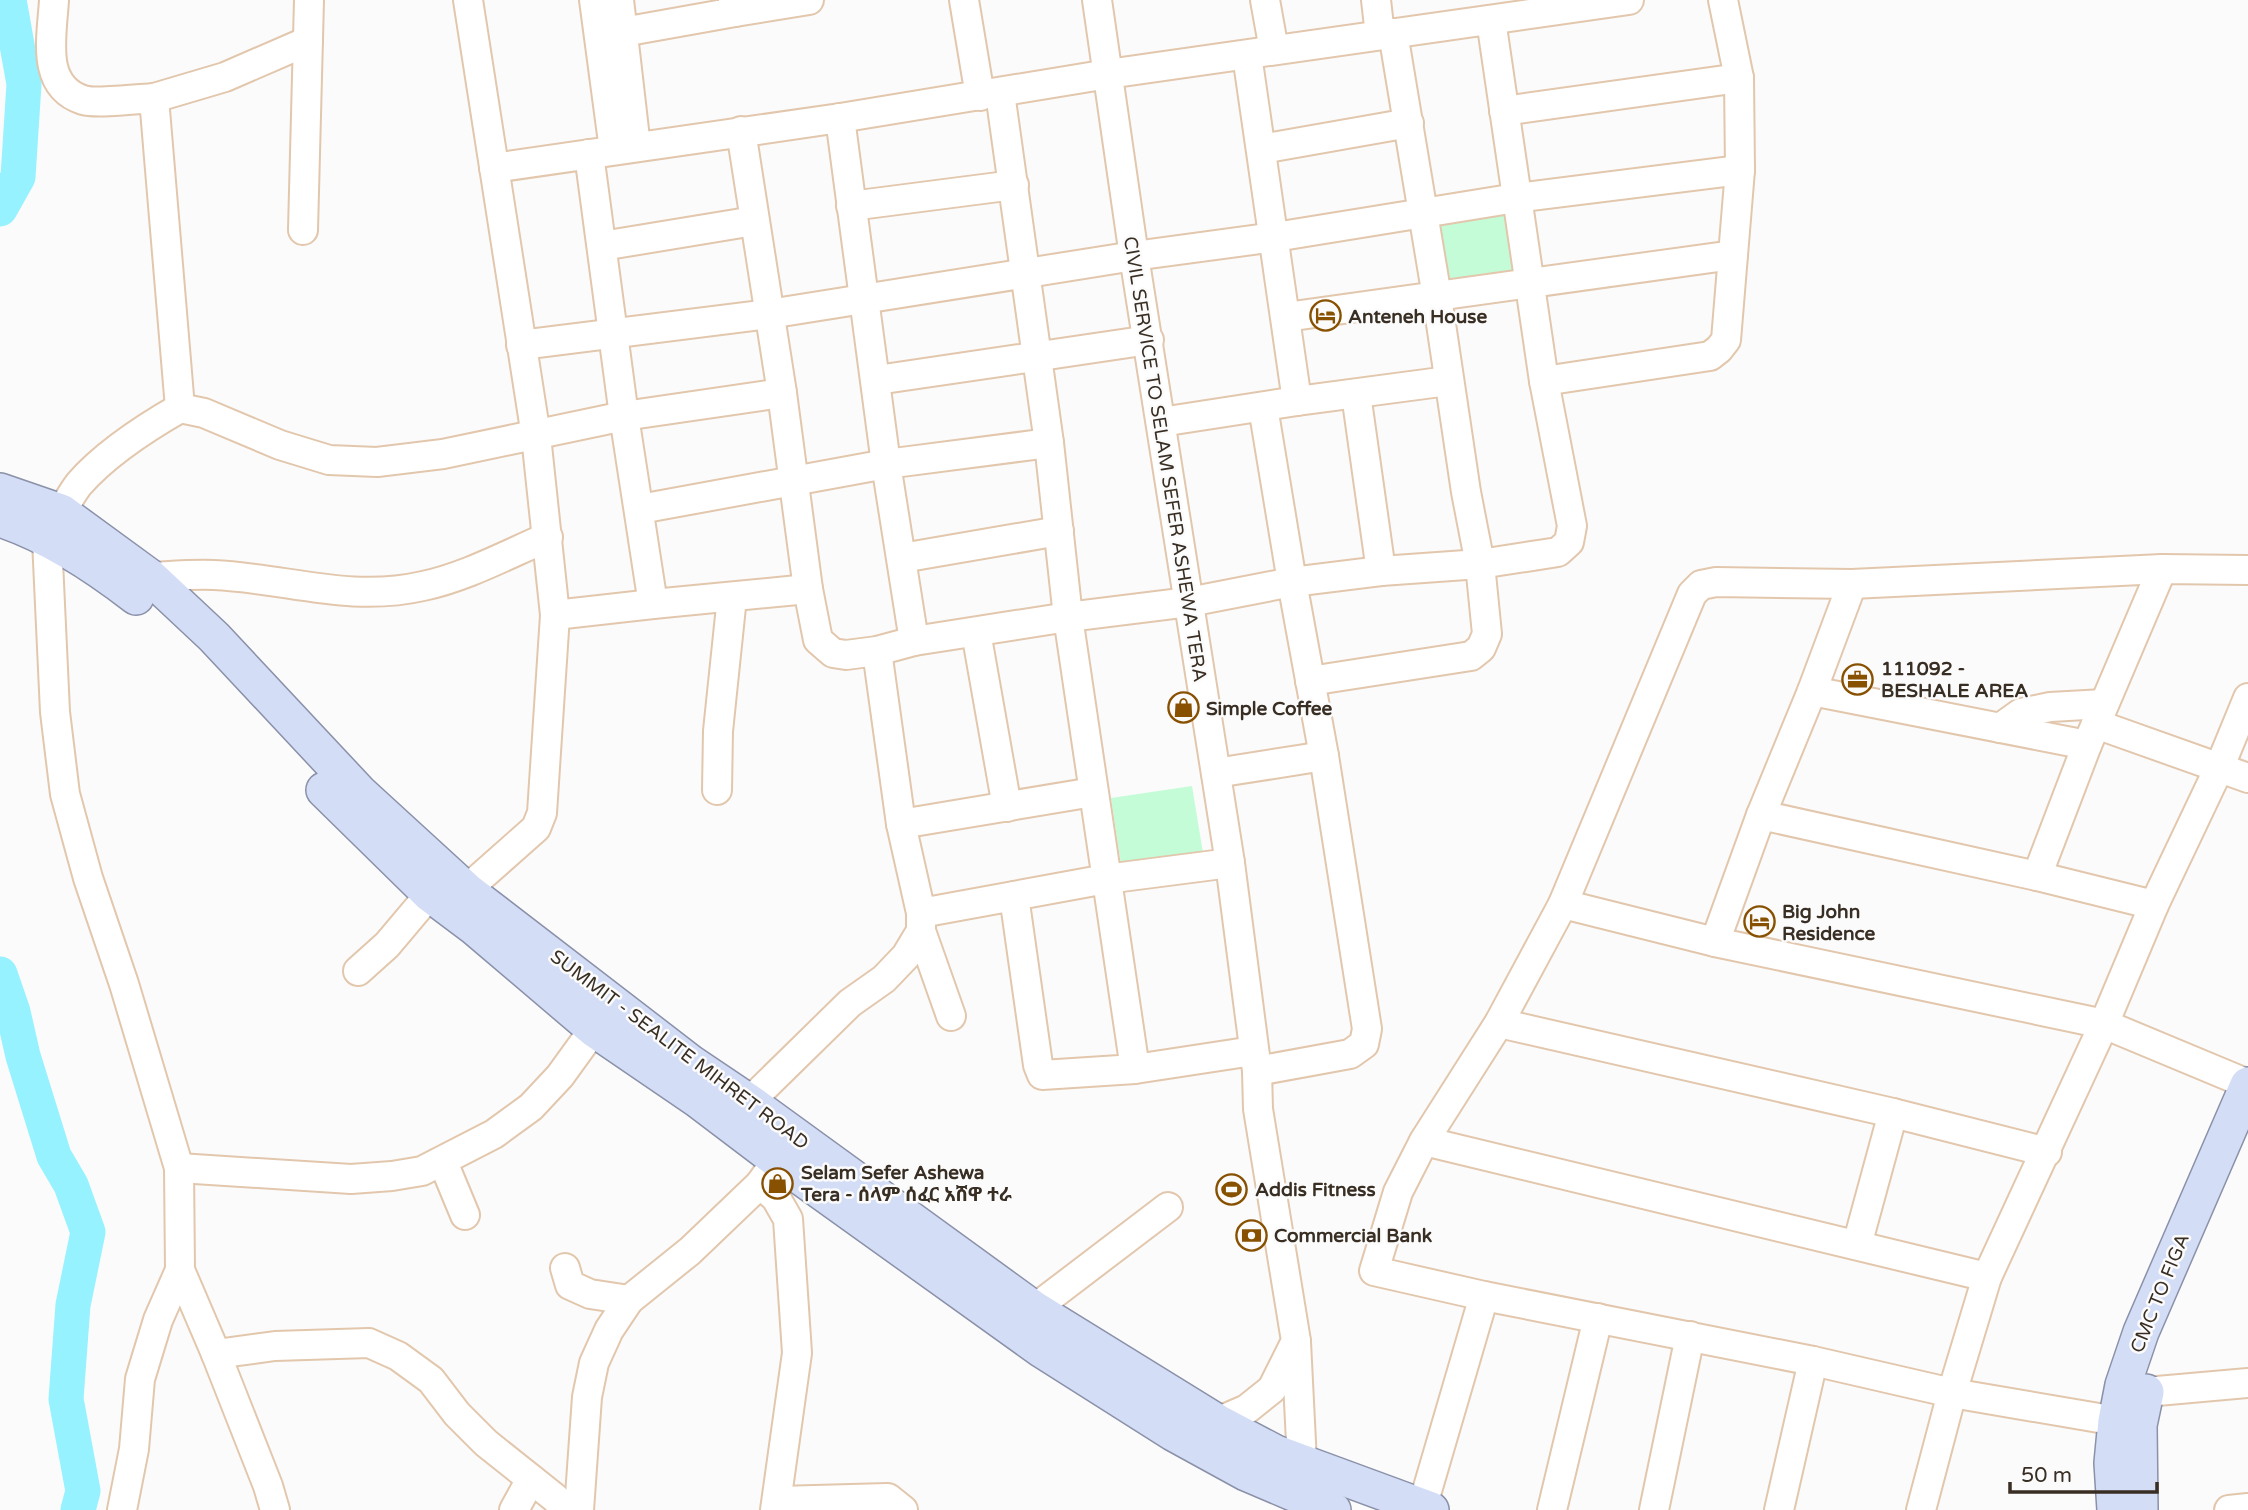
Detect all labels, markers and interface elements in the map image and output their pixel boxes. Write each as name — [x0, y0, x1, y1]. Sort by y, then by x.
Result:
street label: CIVIL SERVICE TO SELAM SEFER ASHEWA TERA — [1119, 235, 1211, 683]
hotel icon: Anteneh House — [1308, 299, 1342, 333]
place label: Anteneh House — [1348, 306, 1487, 328]
place label: 111092 - BESHALE AREA — [1881, 658, 2029, 702]
office icon: 111092 - BESHALE AREA — [1841, 662, 1875, 696]
shop icon: Simple Coffee — [1166, 691, 1200, 725]
place label: Simple Coffee — [1206, 698, 1332, 721]
place label: Big John Residence — [1782, 901, 1875, 945]
hotel icon: Big John Residence — [1742, 905, 1776, 939]
street label: SUMMIT - SEALITE MIHRET ROAD — [546, 945, 813, 1154]
place label: Selam Sefer Ashewa Tera - ሰላም ሰፈር አሸዋ ተራ — [800, 1162, 1012, 1206]
shop icon: Selam Sefer Ashewa Tera - ሰላም ሰፈር አሸዋ ተራ — [761, 1166, 795, 1200]
sports icon: Addis Fitness — [1215, 1172, 1249, 1206]
place label: Addis Fitness — [1255, 1179, 1376, 1201]
bank icon: Commercial Bank — [1234, 1218, 1268, 1252]
place label: Commercial Bank — [1274, 1225, 1433, 1247]
street label: CMC TO FIGA — [2126, 1231, 2194, 1356]
scale bar — [2010, 1450, 2157, 1494]
text: 50 m — [2021, 1463, 2072, 1488]

